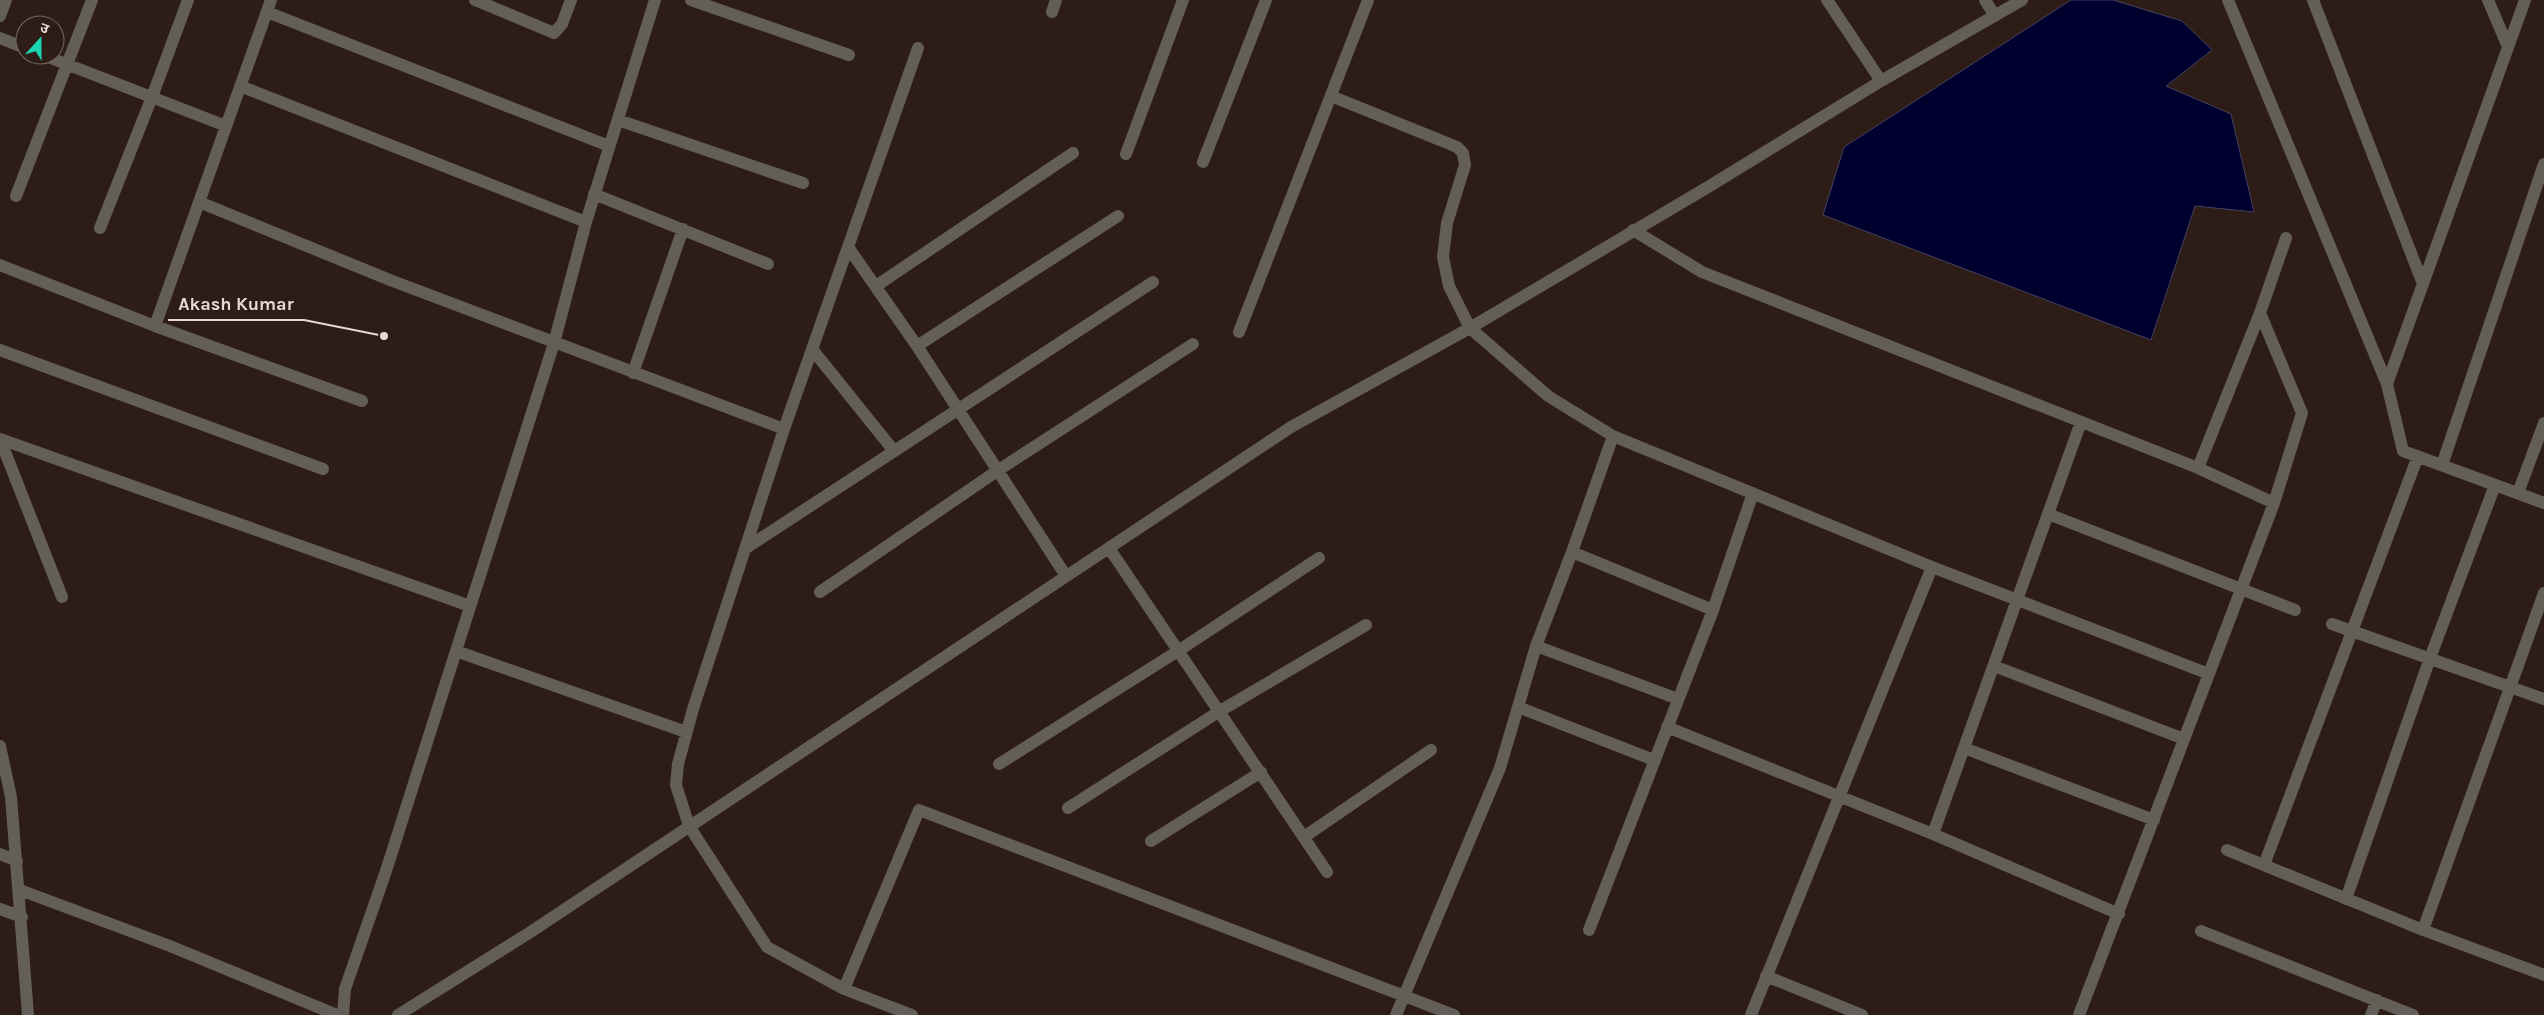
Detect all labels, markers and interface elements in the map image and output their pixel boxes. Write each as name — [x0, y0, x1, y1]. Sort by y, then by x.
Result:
north arrow — [15, 15, 65, 65]
text: उ — [38, 19, 52, 38]
callout: Akash Kumar — [168, 287, 304, 320]
text: Akash Kumar — [178, 293, 294, 315]

